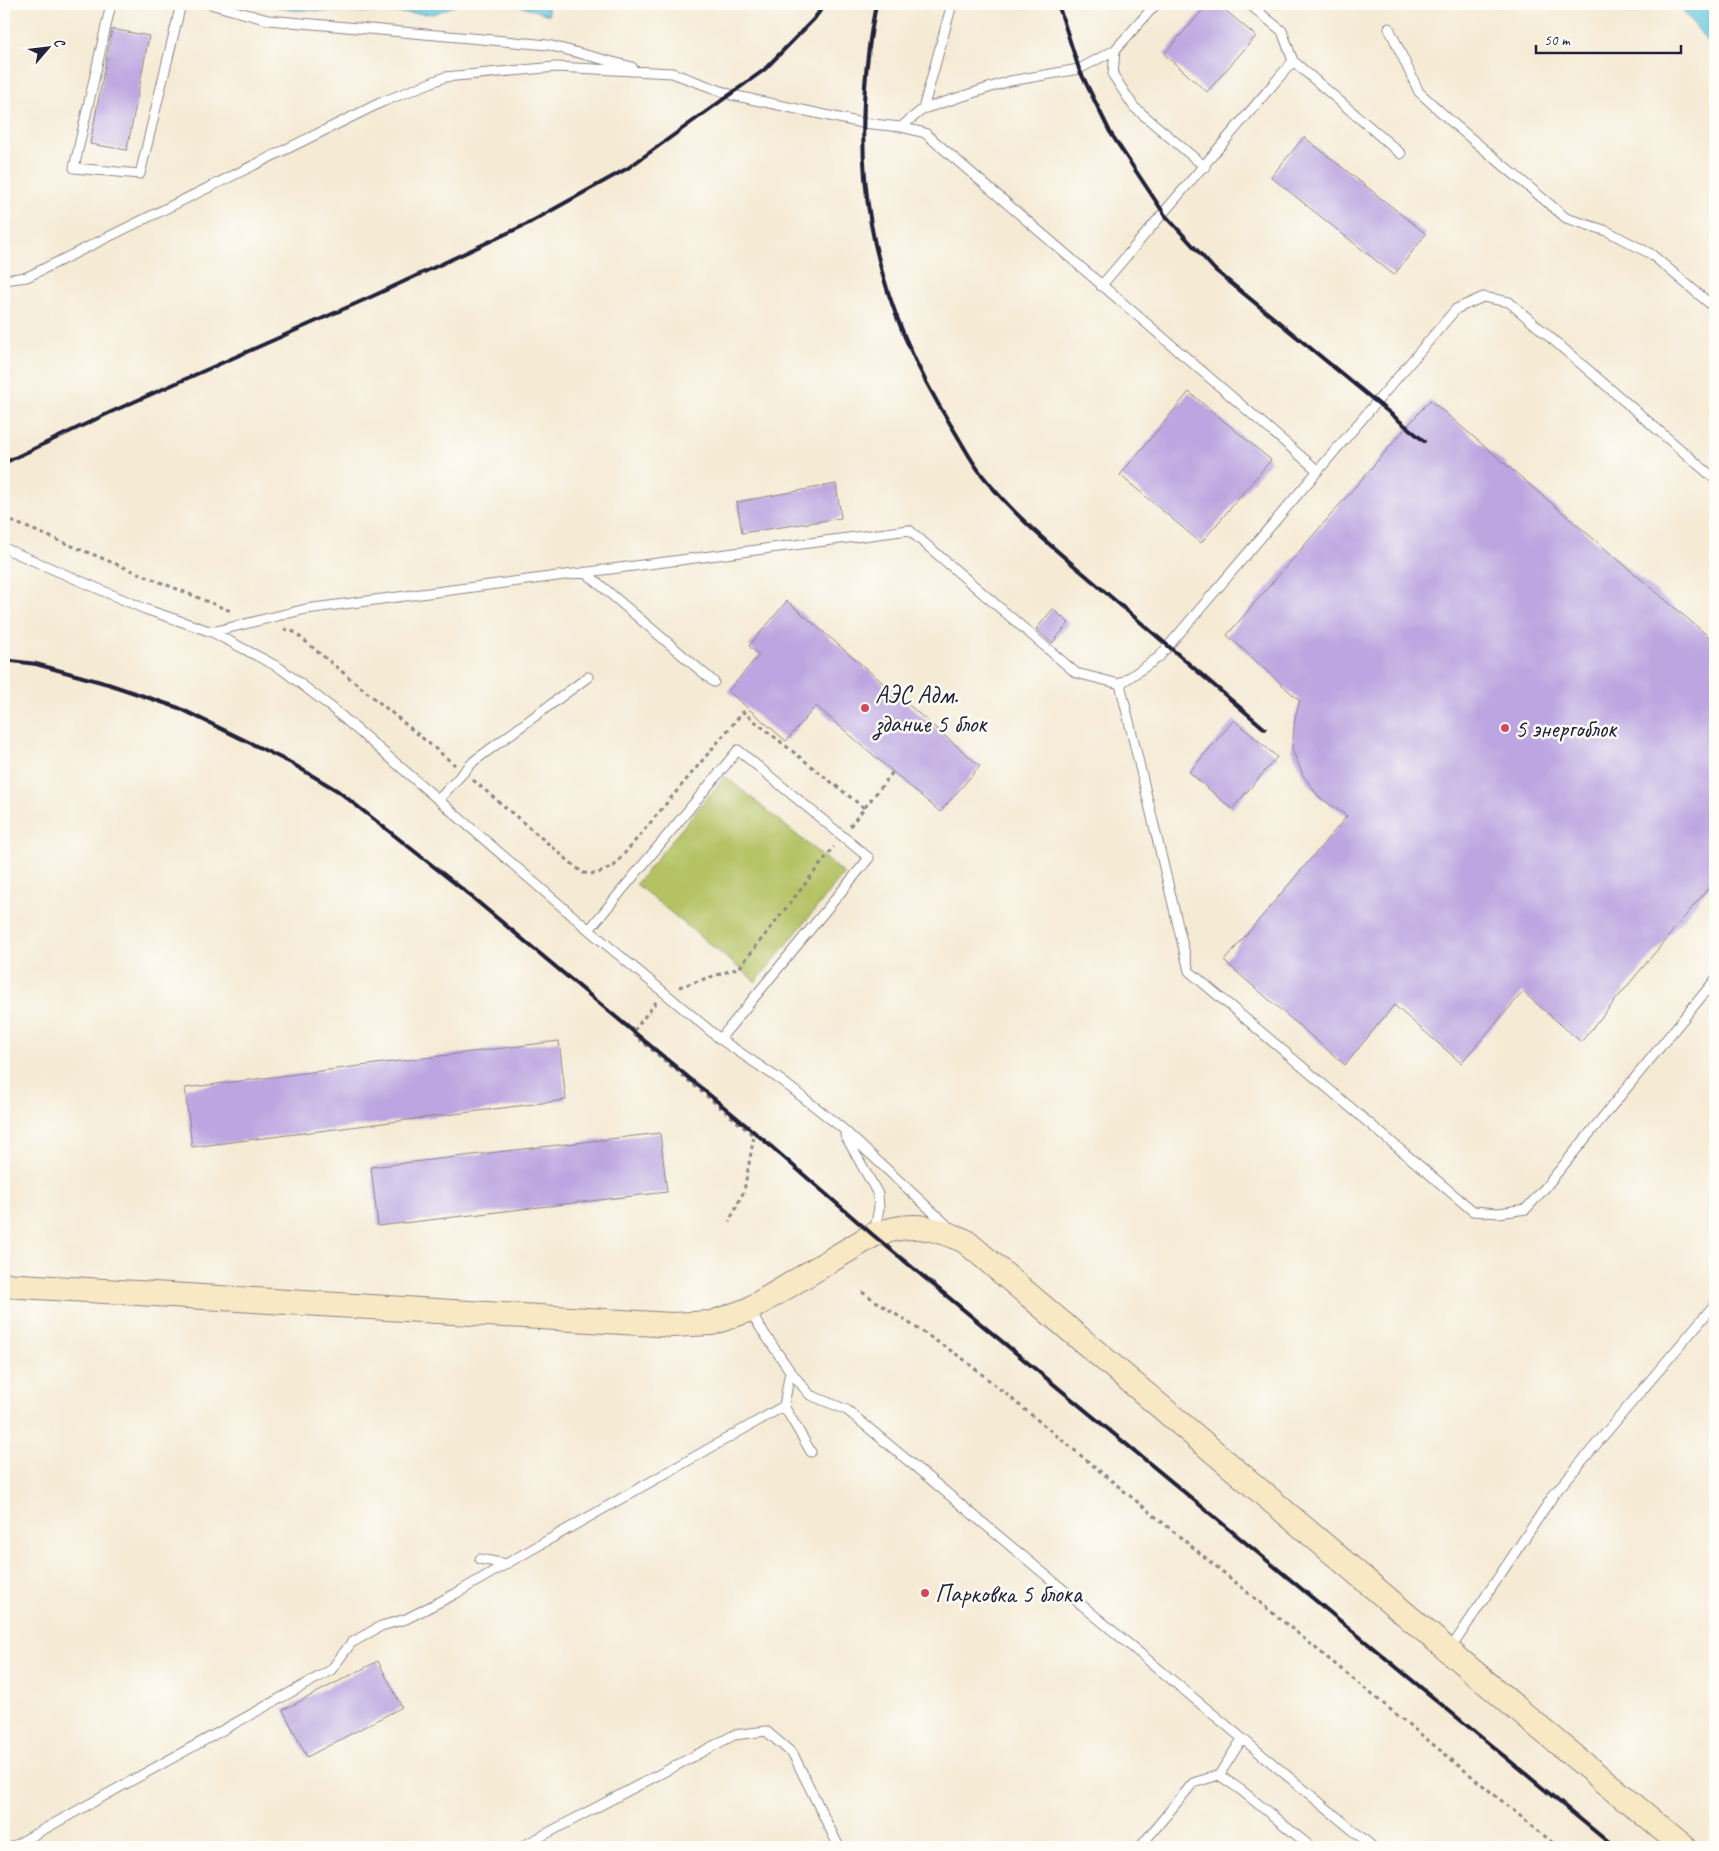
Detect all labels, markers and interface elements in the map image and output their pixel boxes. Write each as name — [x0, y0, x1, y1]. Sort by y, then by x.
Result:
north arrow — [22, 22, 72, 72]
scale bar — [1536, 22, 1682, 54]
text: 50 m — [1544, 31, 1571, 50]
text: С — [50, 35, 69, 51]
place label: АЭС Адм. здание 5 блок — [872, 679, 988, 741]
marker: АЭС Адм. здание 5 блок — [859, 702, 871, 714]
place label: 5 энергоблок — [1515, 713, 1618, 745]
marker: 5 энергоблок — [1499, 722, 1511, 734]
place label: Парковка 5 блока — [935, 1578, 1084, 1610]
marker: Парковка 5 блока — [919, 1587, 931, 1599]

